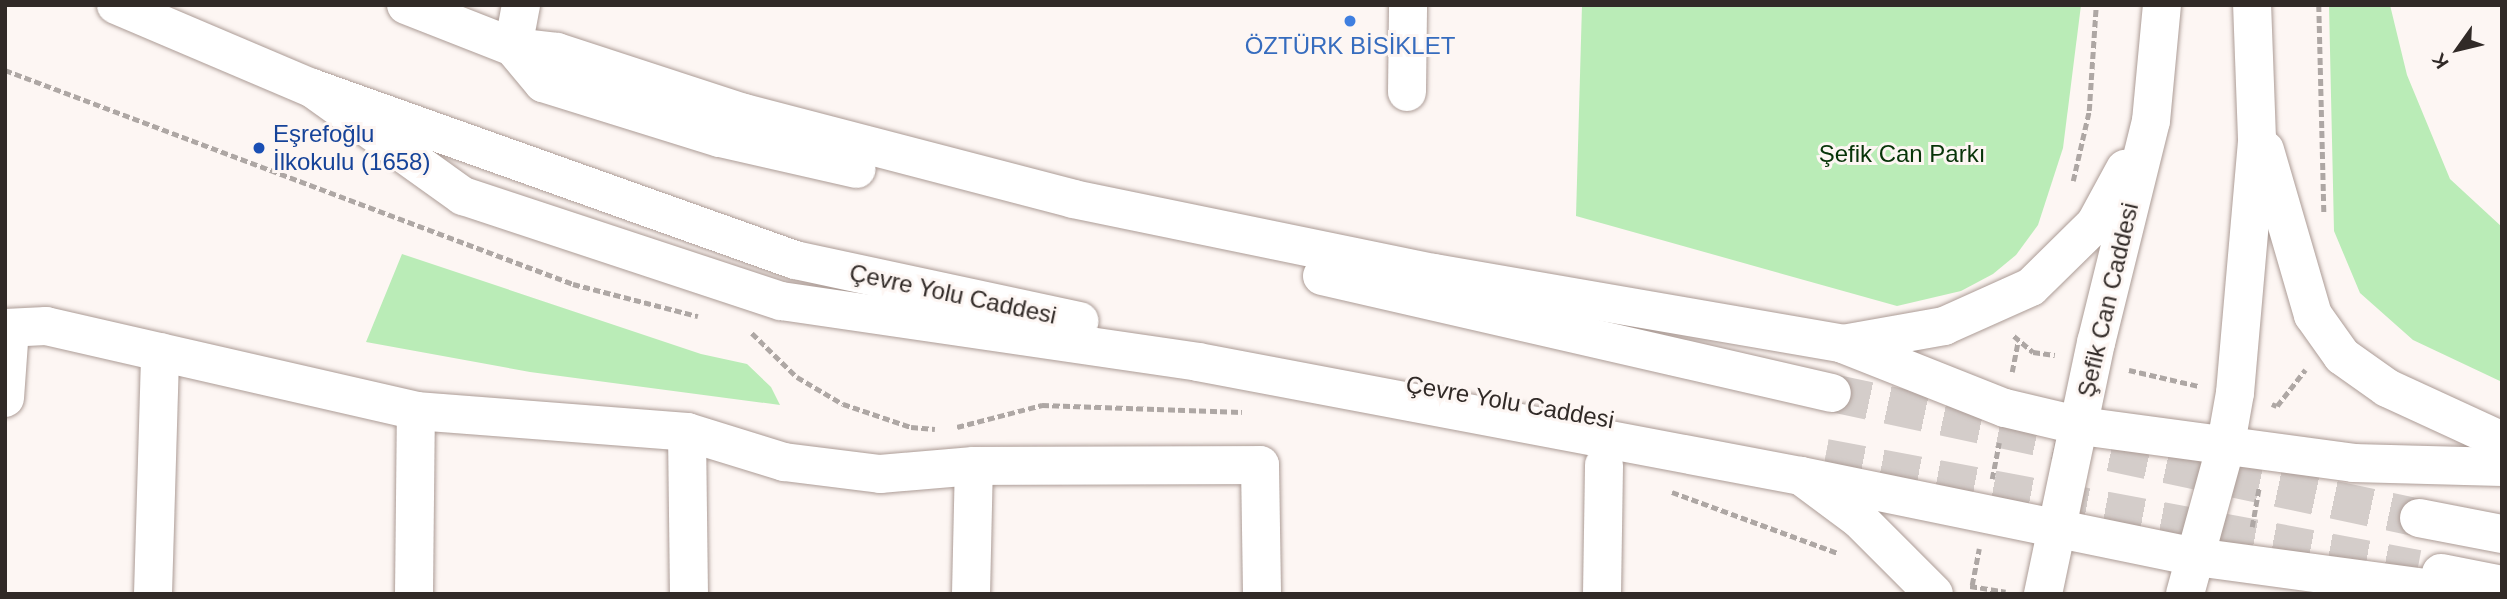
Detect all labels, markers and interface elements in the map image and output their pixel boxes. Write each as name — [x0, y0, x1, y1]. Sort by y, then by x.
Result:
marker: ÖZTÜRK BİSİKLET — [1342, 13, 1358, 29]
north arrow — [2423, 14, 2493, 84]
place label: ÖZTÜRK BİSİKLET — [1245, 32, 1455, 60]
text: K — [2428, 49, 2453, 73]
place label: Eşrefoğlu İlkokulu (1658) — [273, 120, 430, 176]
marker: Eşrefoğlu İlkokulu (1658) — [251, 140, 267, 156]
park label: Şefik Can Parkı — [1819, 140, 1985, 168]
street label: Şefik Can Caddesi — [2072, 200, 2144, 400]
street label: Çevre Yolu Caddesi — [847, 258, 1059, 330]
street label: Çevre Yolu Caddesi — [1403, 369, 1617, 435]

